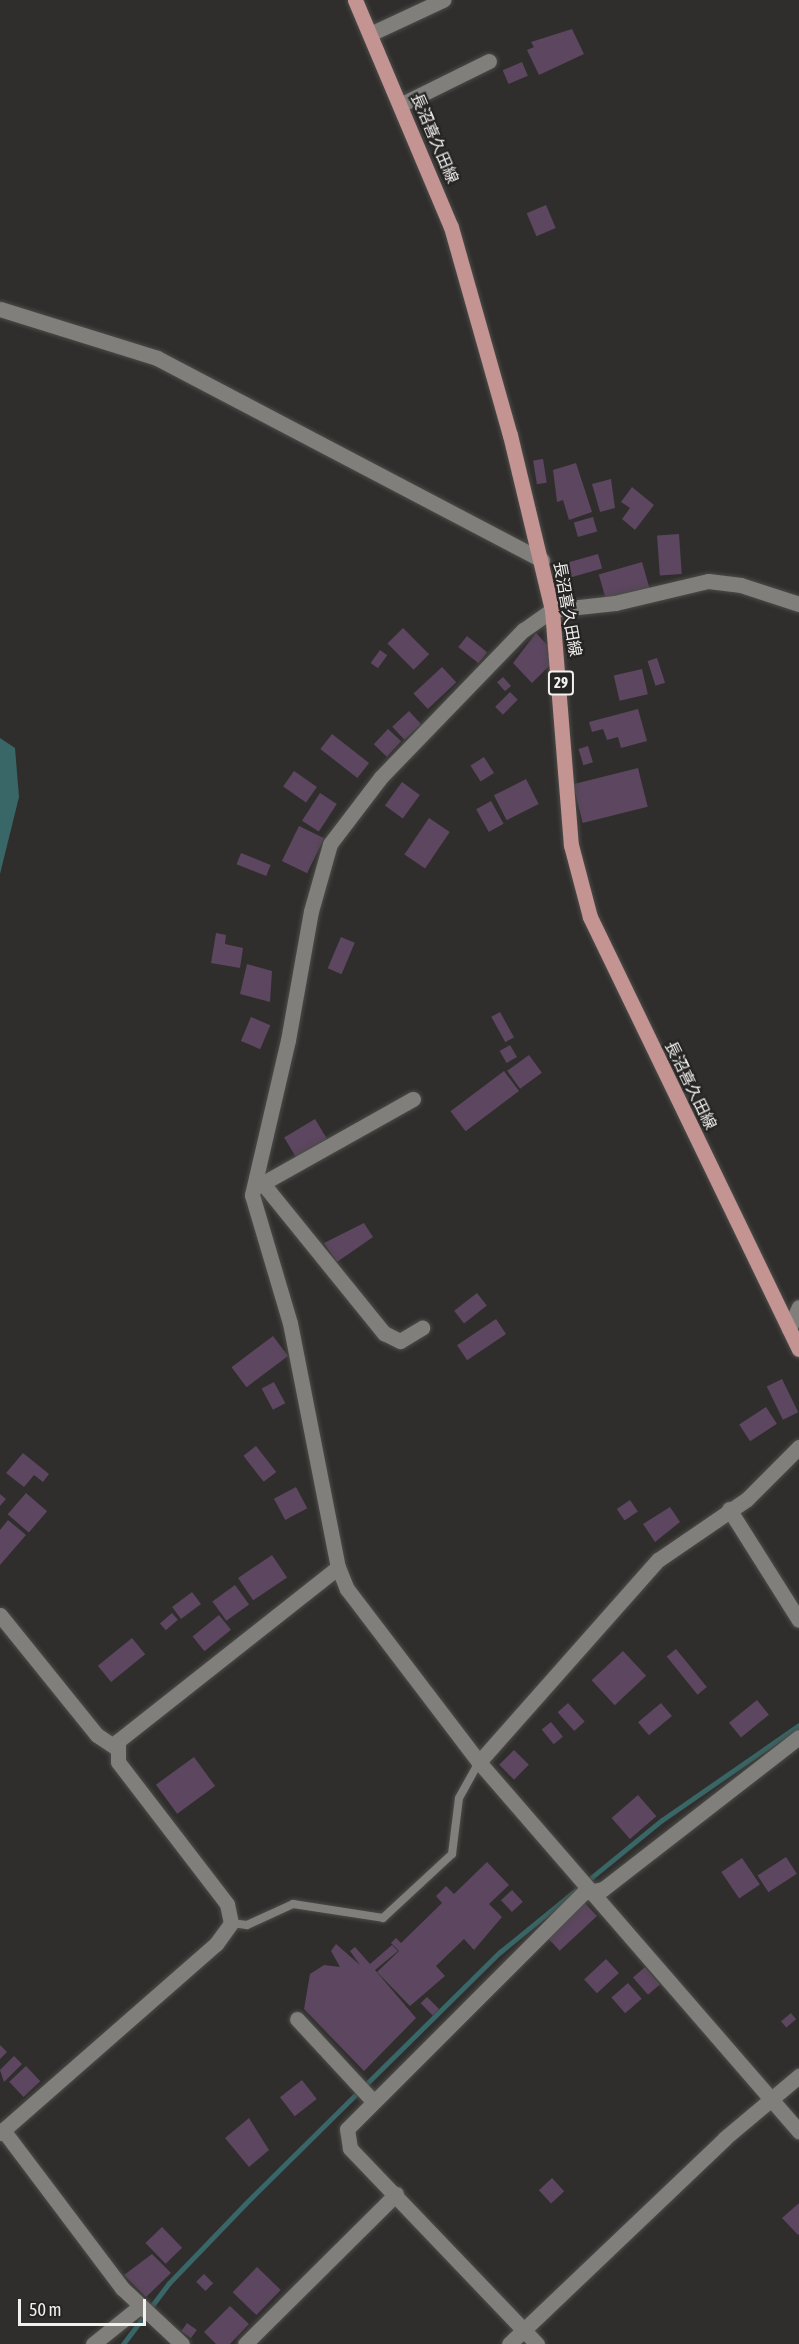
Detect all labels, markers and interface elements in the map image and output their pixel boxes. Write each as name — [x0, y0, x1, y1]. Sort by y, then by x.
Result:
street label: 長沼喜久田線 — [407, 90, 463, 186]
street label: 長沼喜久田線 — [550, 560, 586, 658]
road number: 29 — [548, 671, 574, 695]
street label: 長沼喜久田線 — [661, 1038, 721, 1132]
scale bar — [21, 2287, 148, 2325]
text: 50 m — [29, 2299, 61, 2320]

